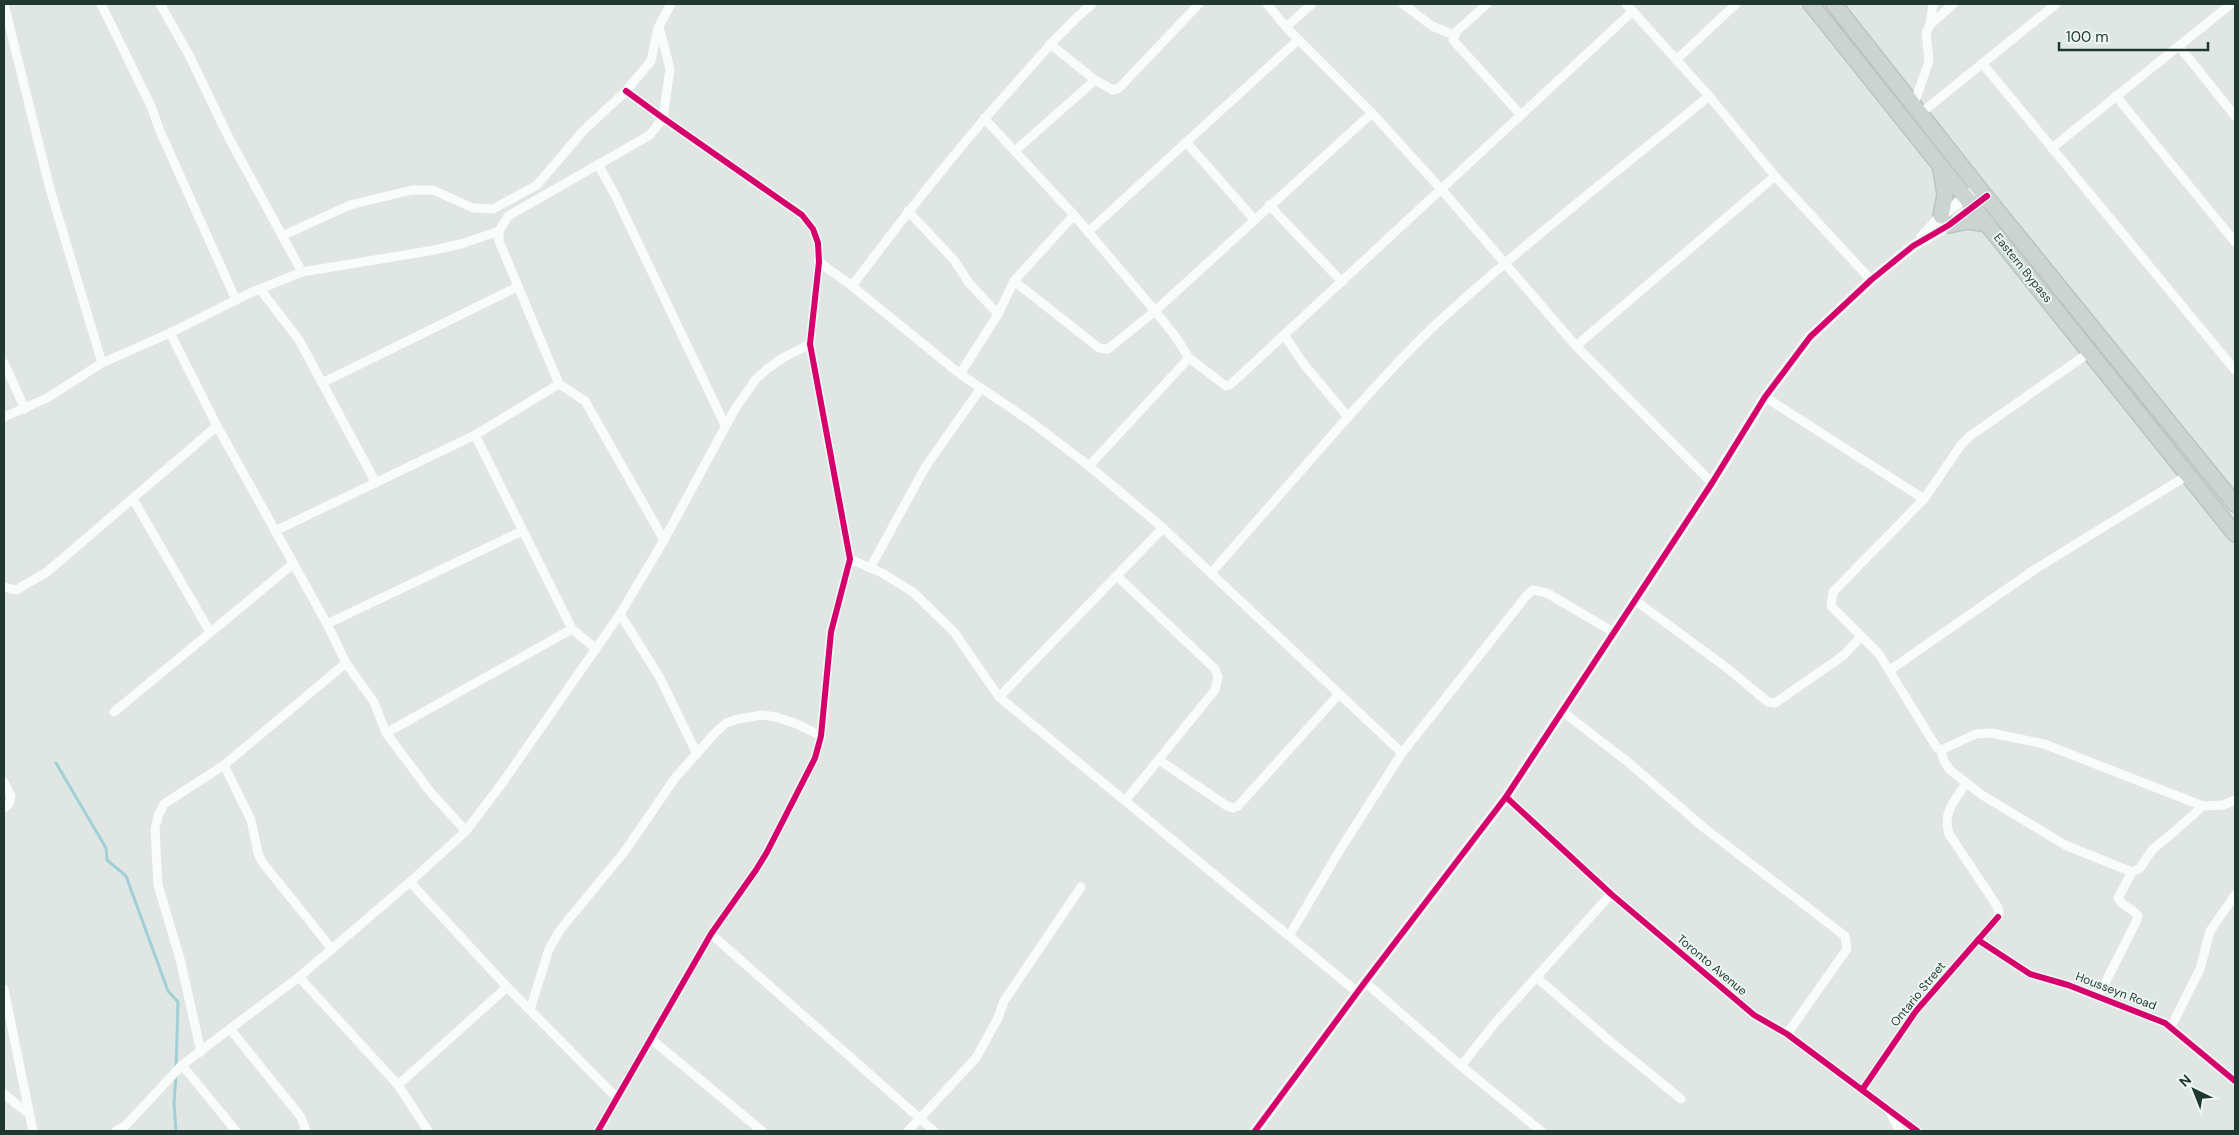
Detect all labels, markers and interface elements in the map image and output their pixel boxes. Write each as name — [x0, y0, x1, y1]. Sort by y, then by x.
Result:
scale bar — [2059, 20, 2208, 52]
text: 100 m — [2066, 27, 2109, 47]
street label: Eastern Bypass — [1990, 230, 2056, 306]
street label: Toronto Avenue — [1674, 931, 1750, 999]
street label: Ontario Street — [1887, 958, 1949, 1030]
street label: Housseyn Road — [2073, 968, 2159, 1014]
north arrow — [2169, 1065, 2219, 1115]
text: N — [2175, 1070, 2195, 1091]

